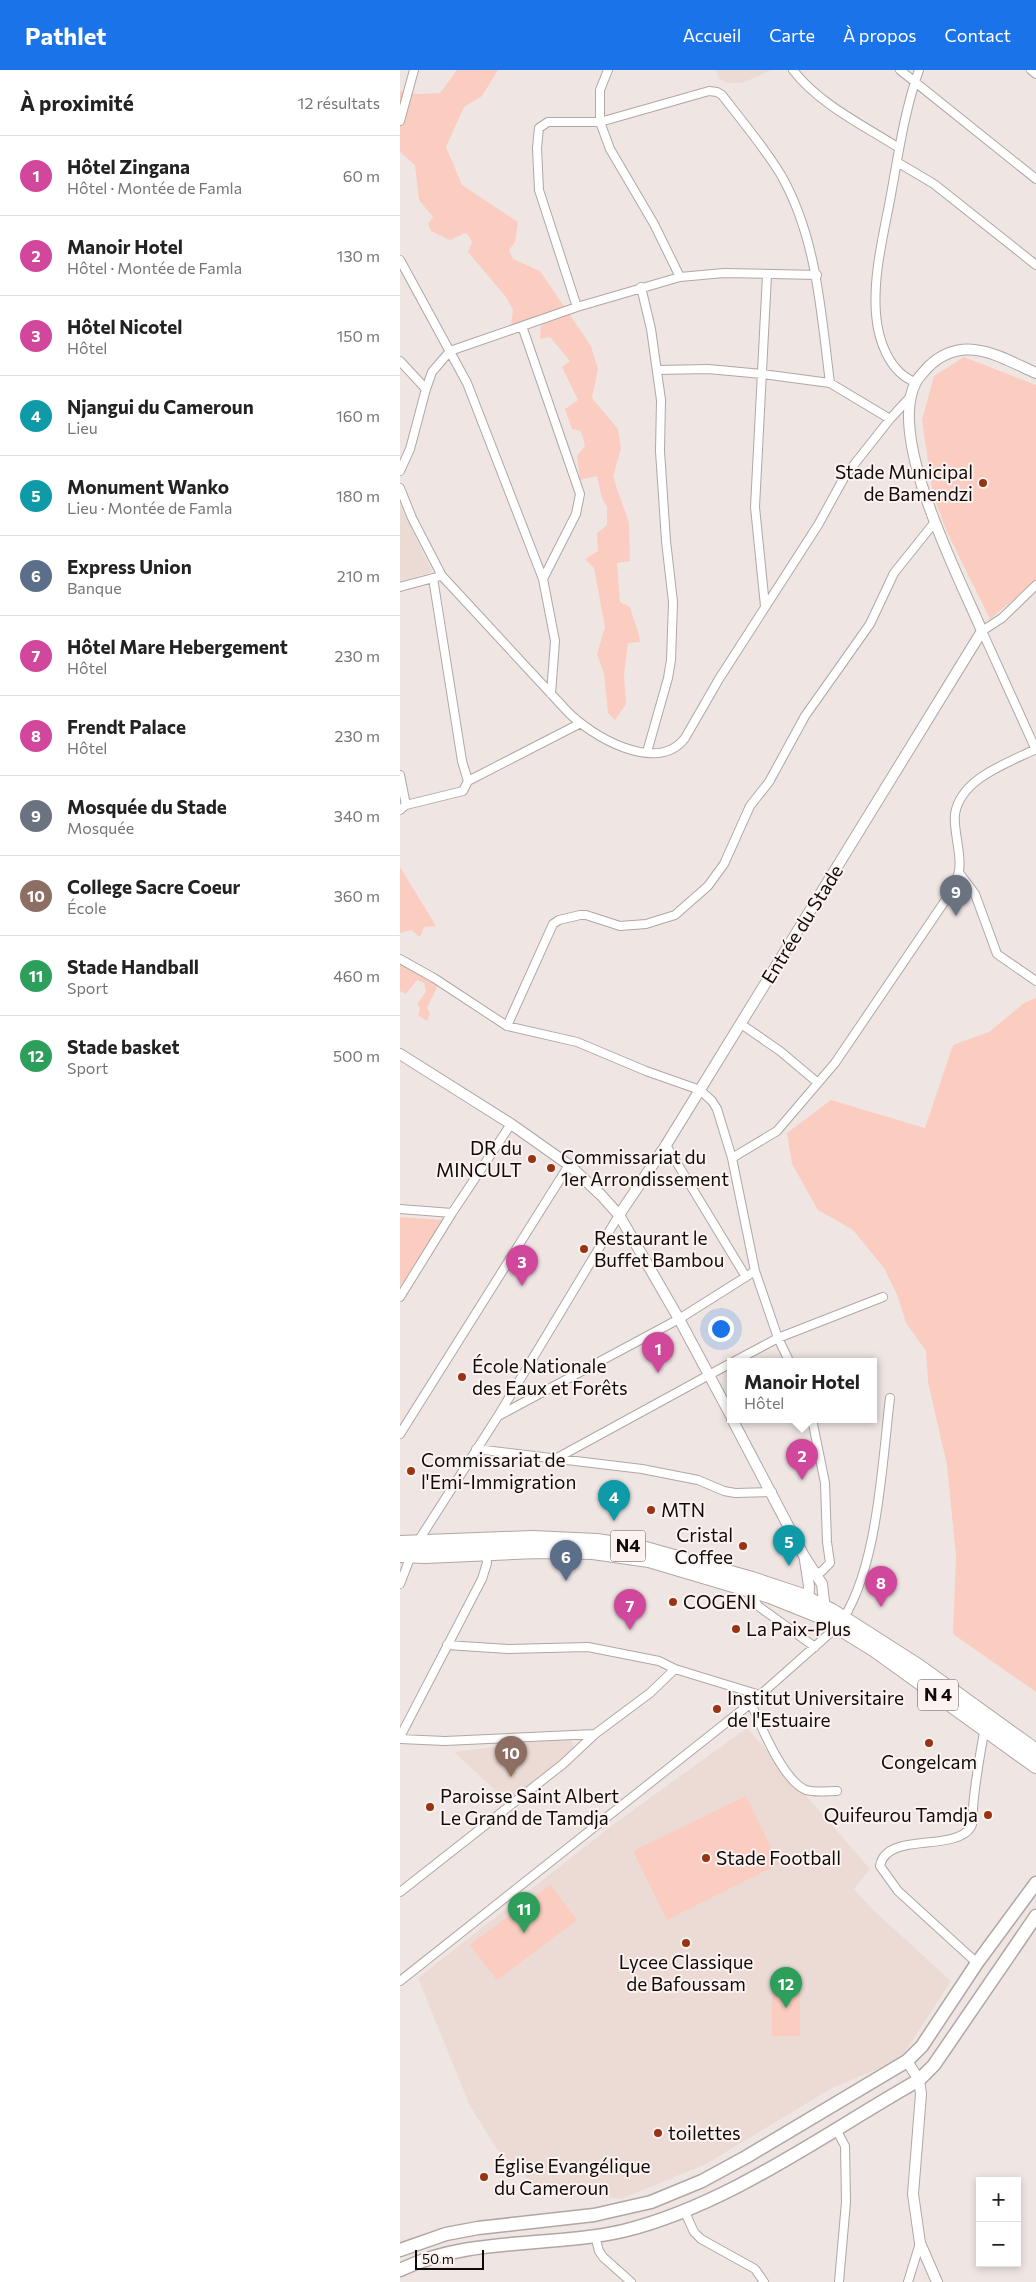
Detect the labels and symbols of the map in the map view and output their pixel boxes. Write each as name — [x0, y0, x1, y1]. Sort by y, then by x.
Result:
place label: Stade Municipal de Bamendzi — [835, 460, 973, 505]
marker: Stade Municipal de Bamendzi — [977, 477, 989, 489]
street label: Entrée du Stade — [756, 860, 847, 987]
pin: 9 — [940, 875, 972, 916]
place label: DR du MINCULT — [436, 1136, 522, 1181]
place label: Commissariat du 1er Arrondissement — [561, 1145, 729, 1190]
marker: DR du MINCULT — [526, 1153, 538, 1165]
marker: Commissariat du 1er Arrondissement — [545, 1162, 557, 1174]
place label: Restaurant le Buffet Bambou — [594, 1226, 724, 1271]
marker: Restaurant le Buffet Bambou — [578, 1243, 590, 1255]
pin: 3 — [506, 1245, 538, 1286]
your location — [708, 1316, 734, 1342]
pin: 1 — [642, 1332, 674, 1373]
place label: École Nationale des Eaux et Forêts — [472, 1354, 628, 1399]
marker: École Nationale des Eaux et Forêts — [456, 1371, 468, 1383]
pin: 2 — [786, 1439, 818, 1480]
place label: Commissariat de l'Emi-Immigration — [421, 1448, 576, 1493]
marker: Commissariat de l'Emi-Immigration — [405, 1465, 417, 1477]
pin: 4 — [598, 1480, 630, 1521]
place label: MTN — [661, 1498, 705, 1521]
marker: MTN — [645, 1504, 657, 1516]
place label: Cristal Coffee — [675, 1523, 733, 1568]
pin: 5 — [773, 1525, 805, 1566]
road number: N4 — [610, 1530, 646, 1562]
pin: 6 — [550, 1540, 582, 1581]
marker: Cristal Coffee — [737, 1540, 749, 1552]
pin: 8 — [865, 1566, 897, 1607]
pin: 7 — [614, 1589, 646, 1630]
place label: COGENI — [683, 1590, 756, 1613]
marker: COGENI — [667, 1596, 679, 1608]
place label: La Paix-Plus — [746, 1617, 851, 1640]
marker: La Paix-Plus — [730, 1623, 742, 1635]
road number: N 4 — [918, 1680, 958, 1710]
place label: Institut Universitaire de l'Estuaire — [727, 1686, 904, 1731]
marker: Institut Universitaire de l'Estuaire — [711, 1703, 723, 1715]
pin: 10 — [495, 1736, 527, 1777]
marker: Congelcam — [923, 1737, 935, 1749]
place label: Congelcam — [881, 1750, 977, 1773]
place label: Paroisse Saint Albert Le Grand de Tamdja — [440, 1784, 619, 1829]
marker: Paroisse Saint Albert Le Grand de Tamdja — [424, 1801, 436, 1813]
place label: Quifeurou Tamdja — [824, 1803, 978, 1826]
marker: Quifeurou Tamdja — [982, 1809, 994, 1821]
place label: Stade Football — [716, 1846, 841, 1869]
marker: Stade Football — [700, 1852, 712, 1864]
pin: 11 — [508, 1892, 540, 1933]
marker: Lycee Classique de Bafoussam — [680, 1937, 692, 1949]
place label: Lycee Classique de Bafoussam — [619, 1950, 753, 1995]
pin: 12 — [770, 1967, 802, 2008]
place label: toilettes — [668, 2121, 741, 2144]
marker: toilettes — [652, 2127, 664, 2139]
place label: Église Evangélique du Cameroun — [494, 2154, 651, 2199]
marker: Église Evangélique du Cameroun — [478, 2171, 490, 2183]
scale bar — [415, 2247, 484, 2270]

